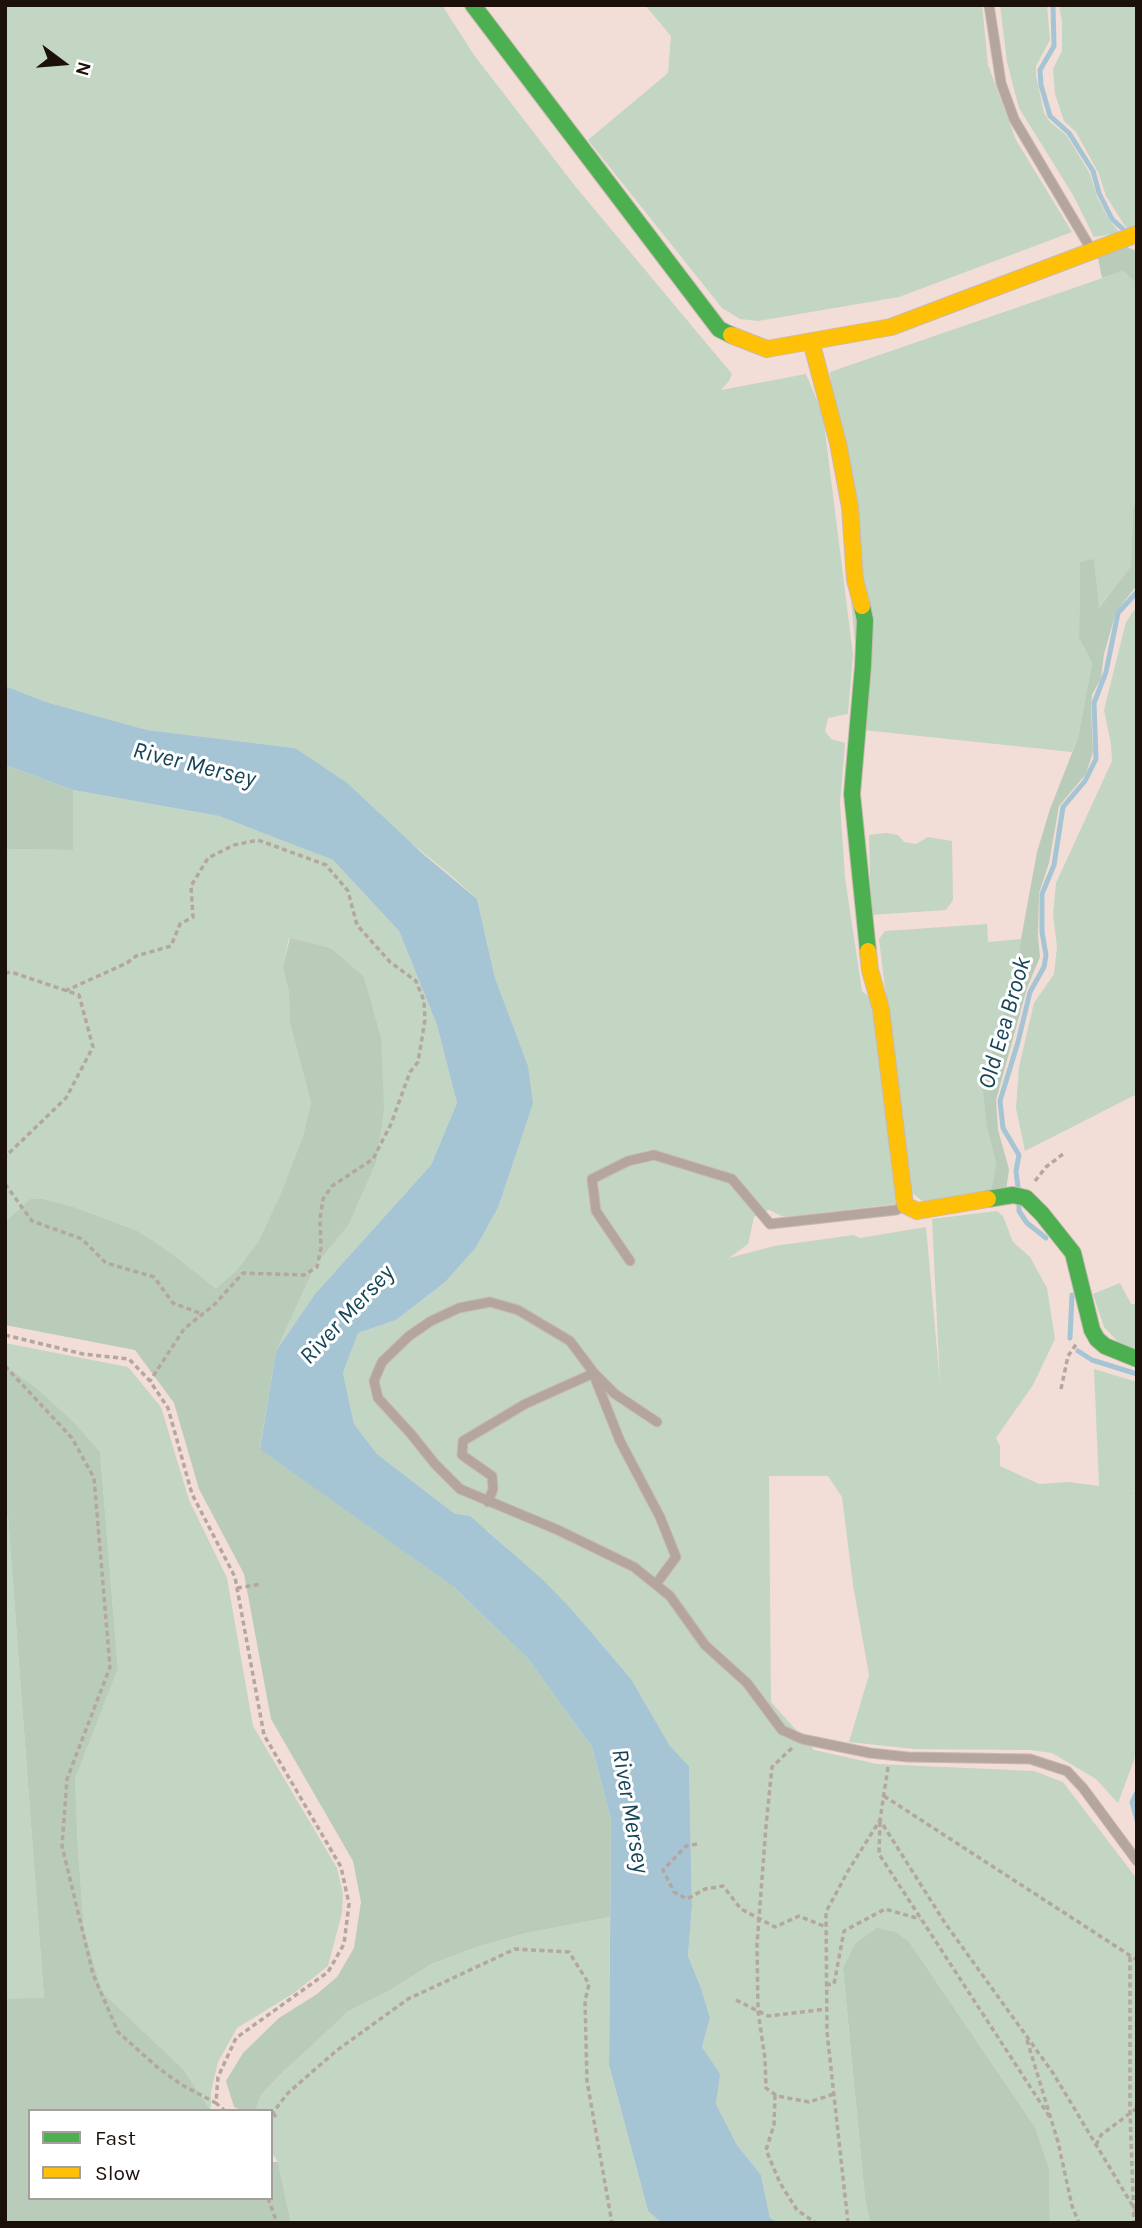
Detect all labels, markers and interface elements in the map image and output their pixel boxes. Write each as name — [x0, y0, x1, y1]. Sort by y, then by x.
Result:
north arrow — [28, 28, 98, 98]
text: N — [71, 59, 96, 78]
water label: River Mersey — [130, 736, 258, 794]
water label: Old Eea Brook — [972, 954, 1038, 1092]
water label: River Mersey — [294, 1259, 400, 1371]
water label: River Mersey — [605, 1747, 655, 1875]
legend — [28, 2109, 273, 2200]
text: Fast — [95, 2126, 136, 2150]
text: Slow — [95, 2161, 140, 2185]

